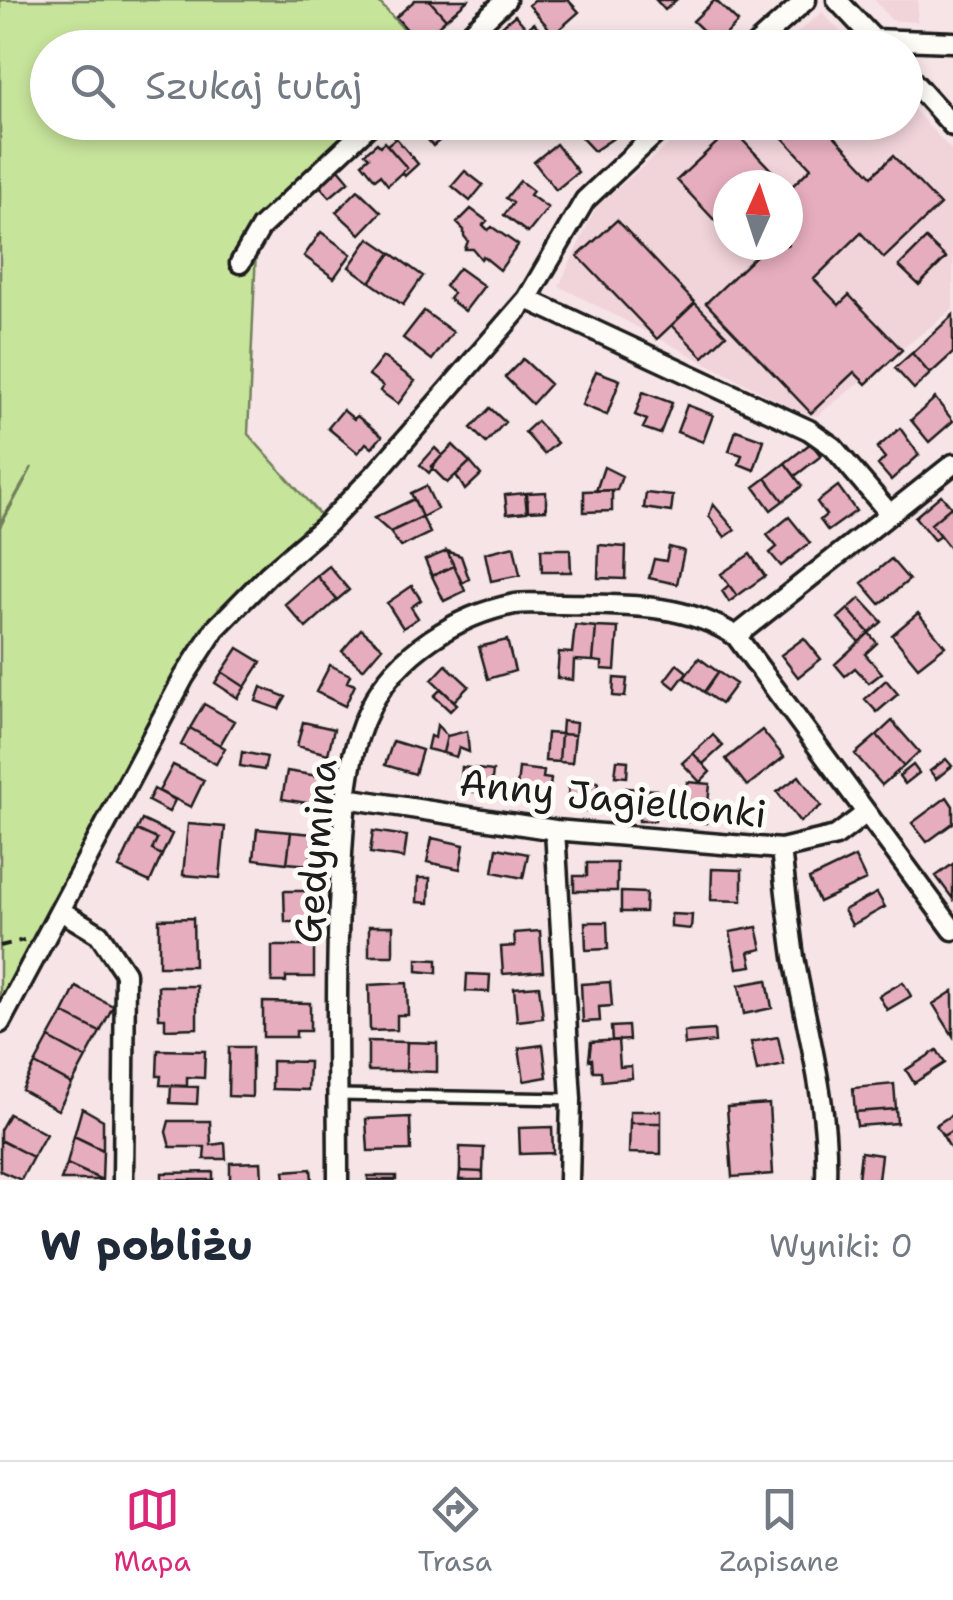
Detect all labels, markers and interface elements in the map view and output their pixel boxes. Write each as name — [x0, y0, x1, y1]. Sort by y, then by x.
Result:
search box — [30, 30, 923, 140]
icon: search — [65, 58, 120, 113]
text: Szukaj tutaj — [145, 60, 362, 111]
north arrow — [713, 170, 803, 260]
street label: Gedymina — [282, 756, 348, 945]
street label: Anny Jagiellonki — [457, 757, 769, 839]
text: W pobliżu — [40, 1217, 253, 1273]
text: Wyniki: 0 — [769, 1224, 913, 1267]
tab: Mapa — [113, 1482, 191, 1580]
tab: Trasa — [418, 1482, 492, 1580]
tab: Zapisane — [719, 1482, 840, 1580]

